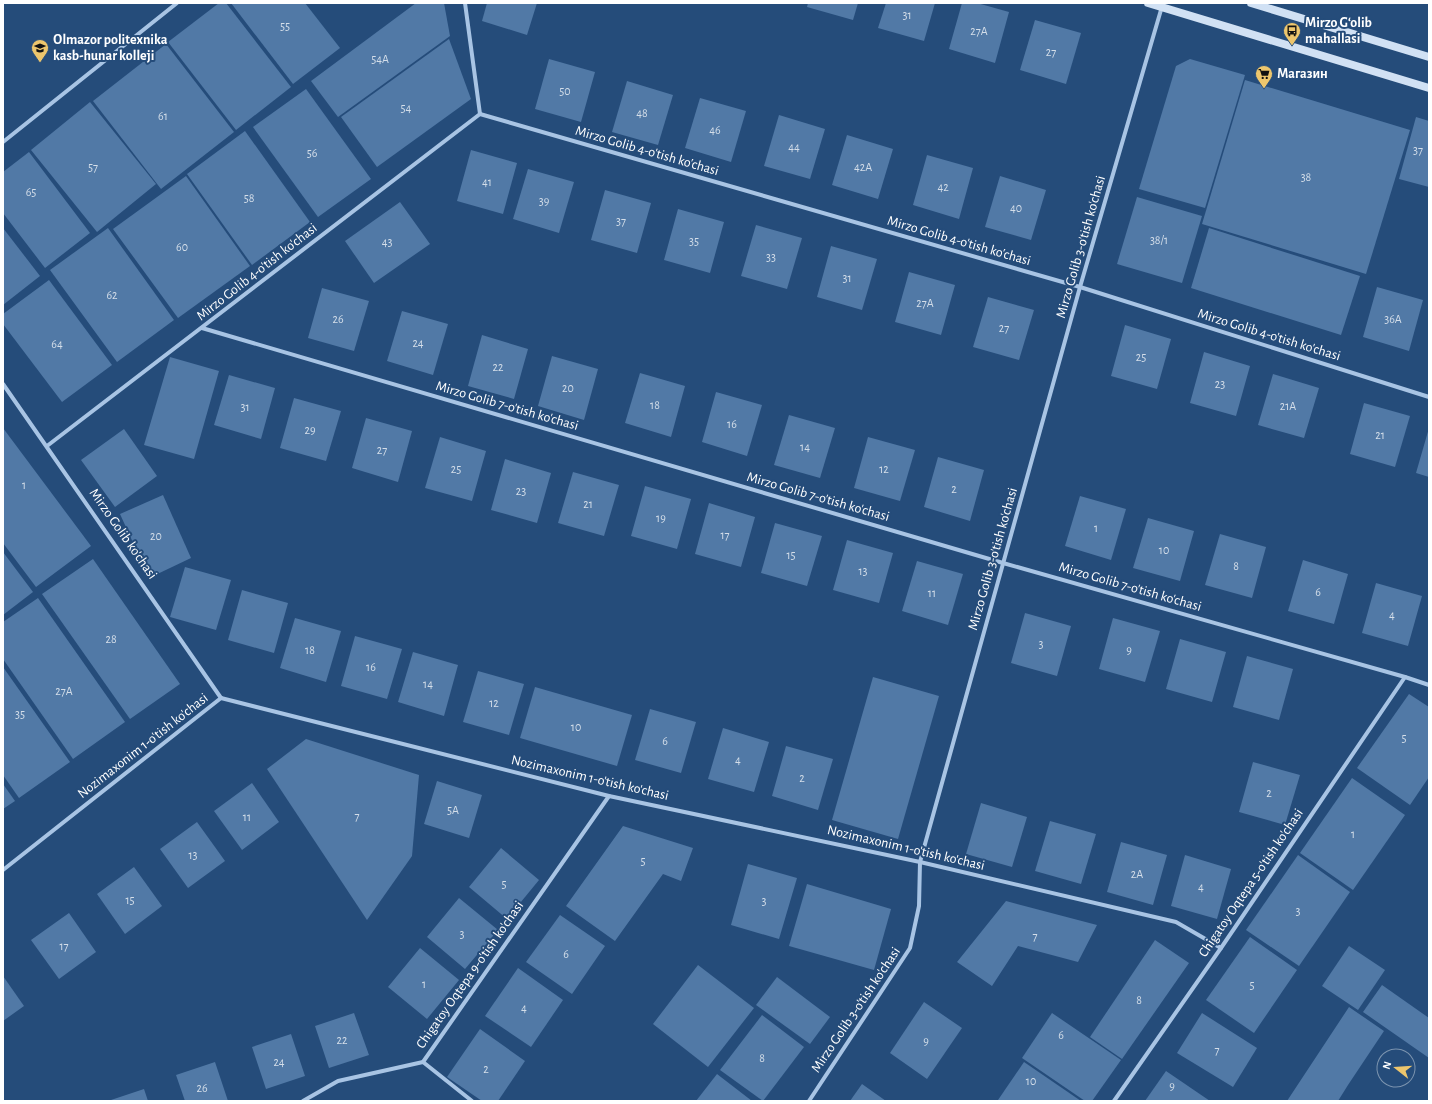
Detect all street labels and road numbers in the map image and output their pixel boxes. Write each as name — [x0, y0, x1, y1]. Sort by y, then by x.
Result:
street label: Mirzo Golib 4-o'tish ko'chasi — [574, 124, 720, 178]
street label: Mirzo Golib 3-o'tish ko'chasi — [1054, 174, 1108, 320]
street label: Mirzo Golib 4-o'tish ko'chasi — [886, 214, 1032, 268]
street label: Mirzo Golib 4-o'tish ko'chasi — [194, 221, 320, 323]
street label: Mirzo Golib 4-o'tish ko'chasi — [1196, 307, 1342, 363]
street label: Mirzo Golib 7-o'tish ko'chasi — [434, 379, 580, 433]
street label: Mirzo Golib 7-o'tish ko'chasi — [745, 470, 891, 524]
street label: Mirzo Golib ko'chasi — [87, 486, 159, 582]
street label: Mirzo Golib 3-o'tish ko'chasi — [966, 486, 1020, 632]
street label: Mirzo Golib 7-o'tish ko'chasi — [1057, 560, 1203, 614]
street label: Nozimaxonim 1-o'tish ko'chasi — [75, 691, 211, 801]
street label: Nozimaxonim 1-o'tish ko'chasi — [510, 753, 670, 803]
street label: Chigatoy Oqtepa 5-o'tish ko'chasi — [1196, 806, 1306, 960]
street label: Nozimaxonim 1-o'tish ko'chasi — [826, 823, 986, 873]
street label: Chigatoy Oqtepa 9-o'tish ko'chasi — [414, 899, 526, 1051]
street label: Mirzo Golib 3-o'tish ko'chasi — [809, 945, 903, 1075]

